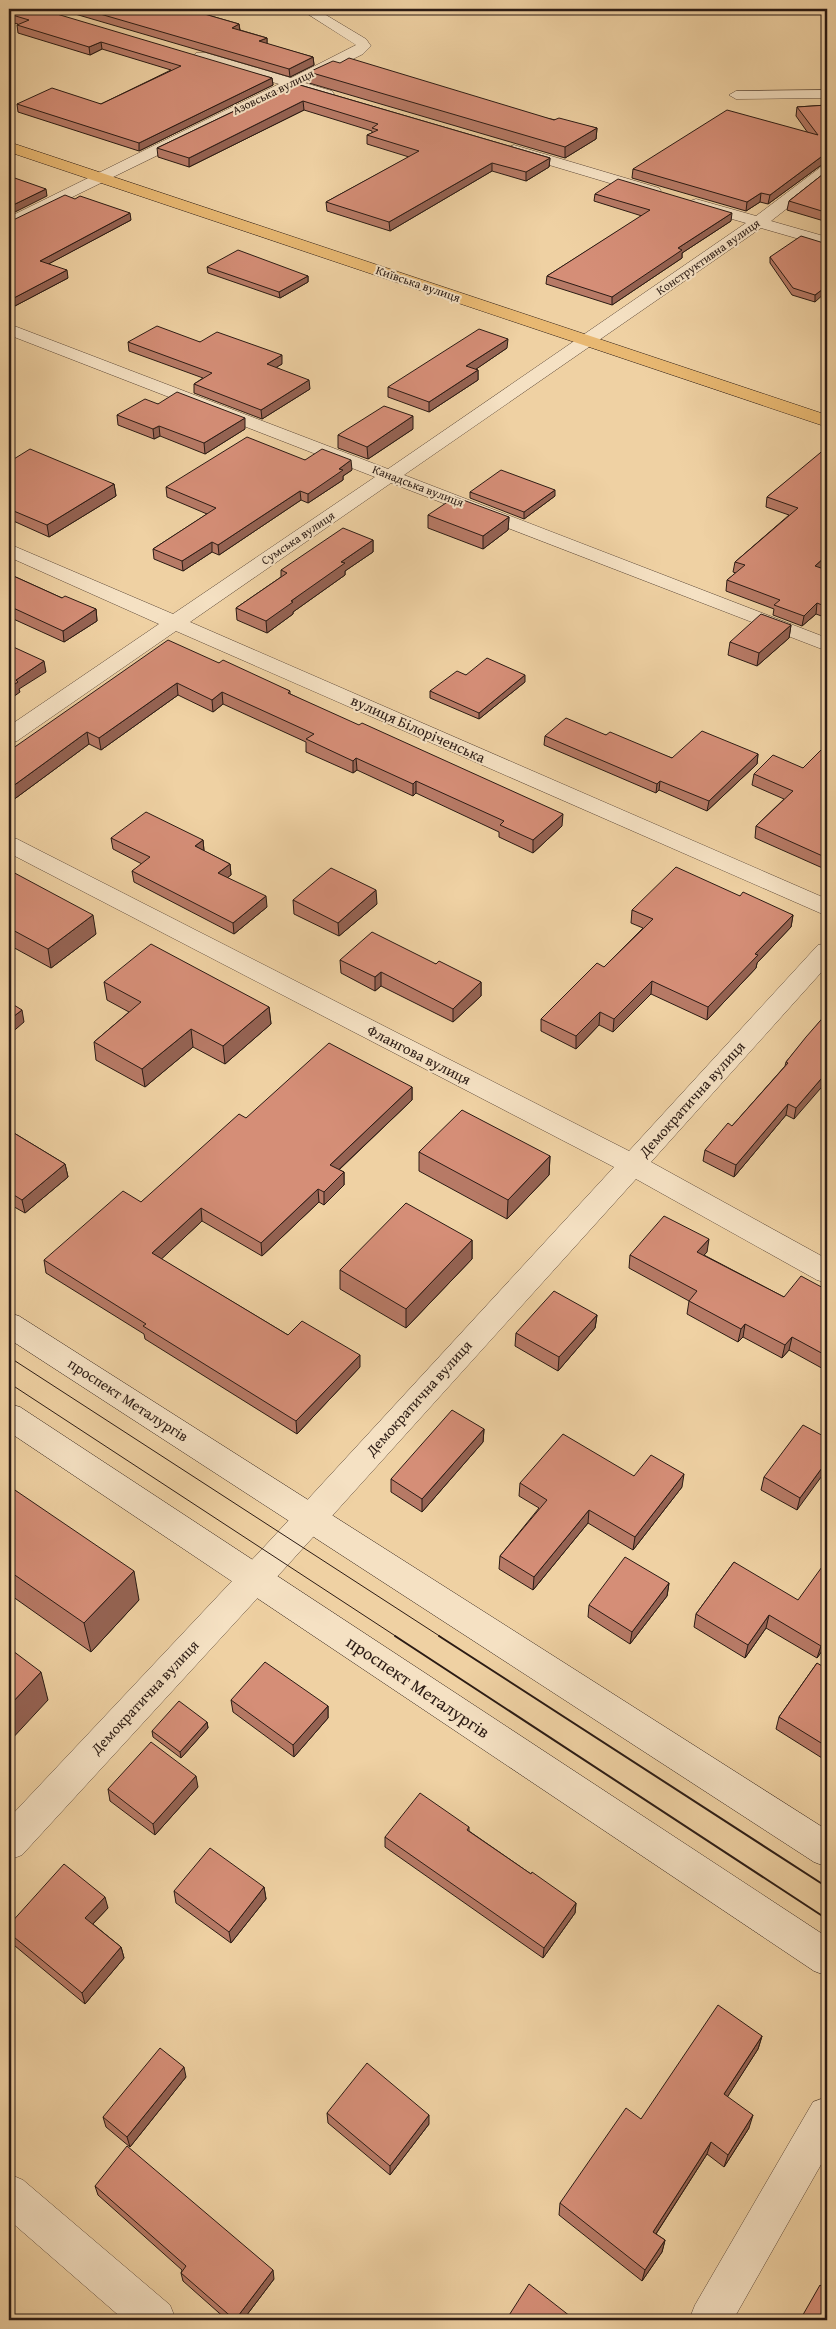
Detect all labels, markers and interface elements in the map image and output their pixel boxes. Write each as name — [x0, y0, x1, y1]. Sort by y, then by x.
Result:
street label: Азовська вулиця — [229, 64, 316, 119]
street label: Конструктивна вулиця — [652, 214, 763, 299]
street label: Київська вулиця — [374, 261, 463, 306]
street label: Канадська вулиця — [370, 460, 466, 511]
street label: Сумська вулиця — [258, 507, 338, 569]
street label: вулиця Білоріченська — [348, 689, 489, 768]
street label: Флангова вулиця — [364, 1019, 475, 1090]
street label: Демократична вулиця — [633, 1036, 750, 1162]
street label: Демократична вулиця — [360, 1335, 477, 1461]
street label: проспект Металургів — [64, 1353, 193, 1446]
street label: проспект Металургів — [341, 1628, 496, 1745]
street label: Демократична вулиця — [85, 1634, 204, 1759]

